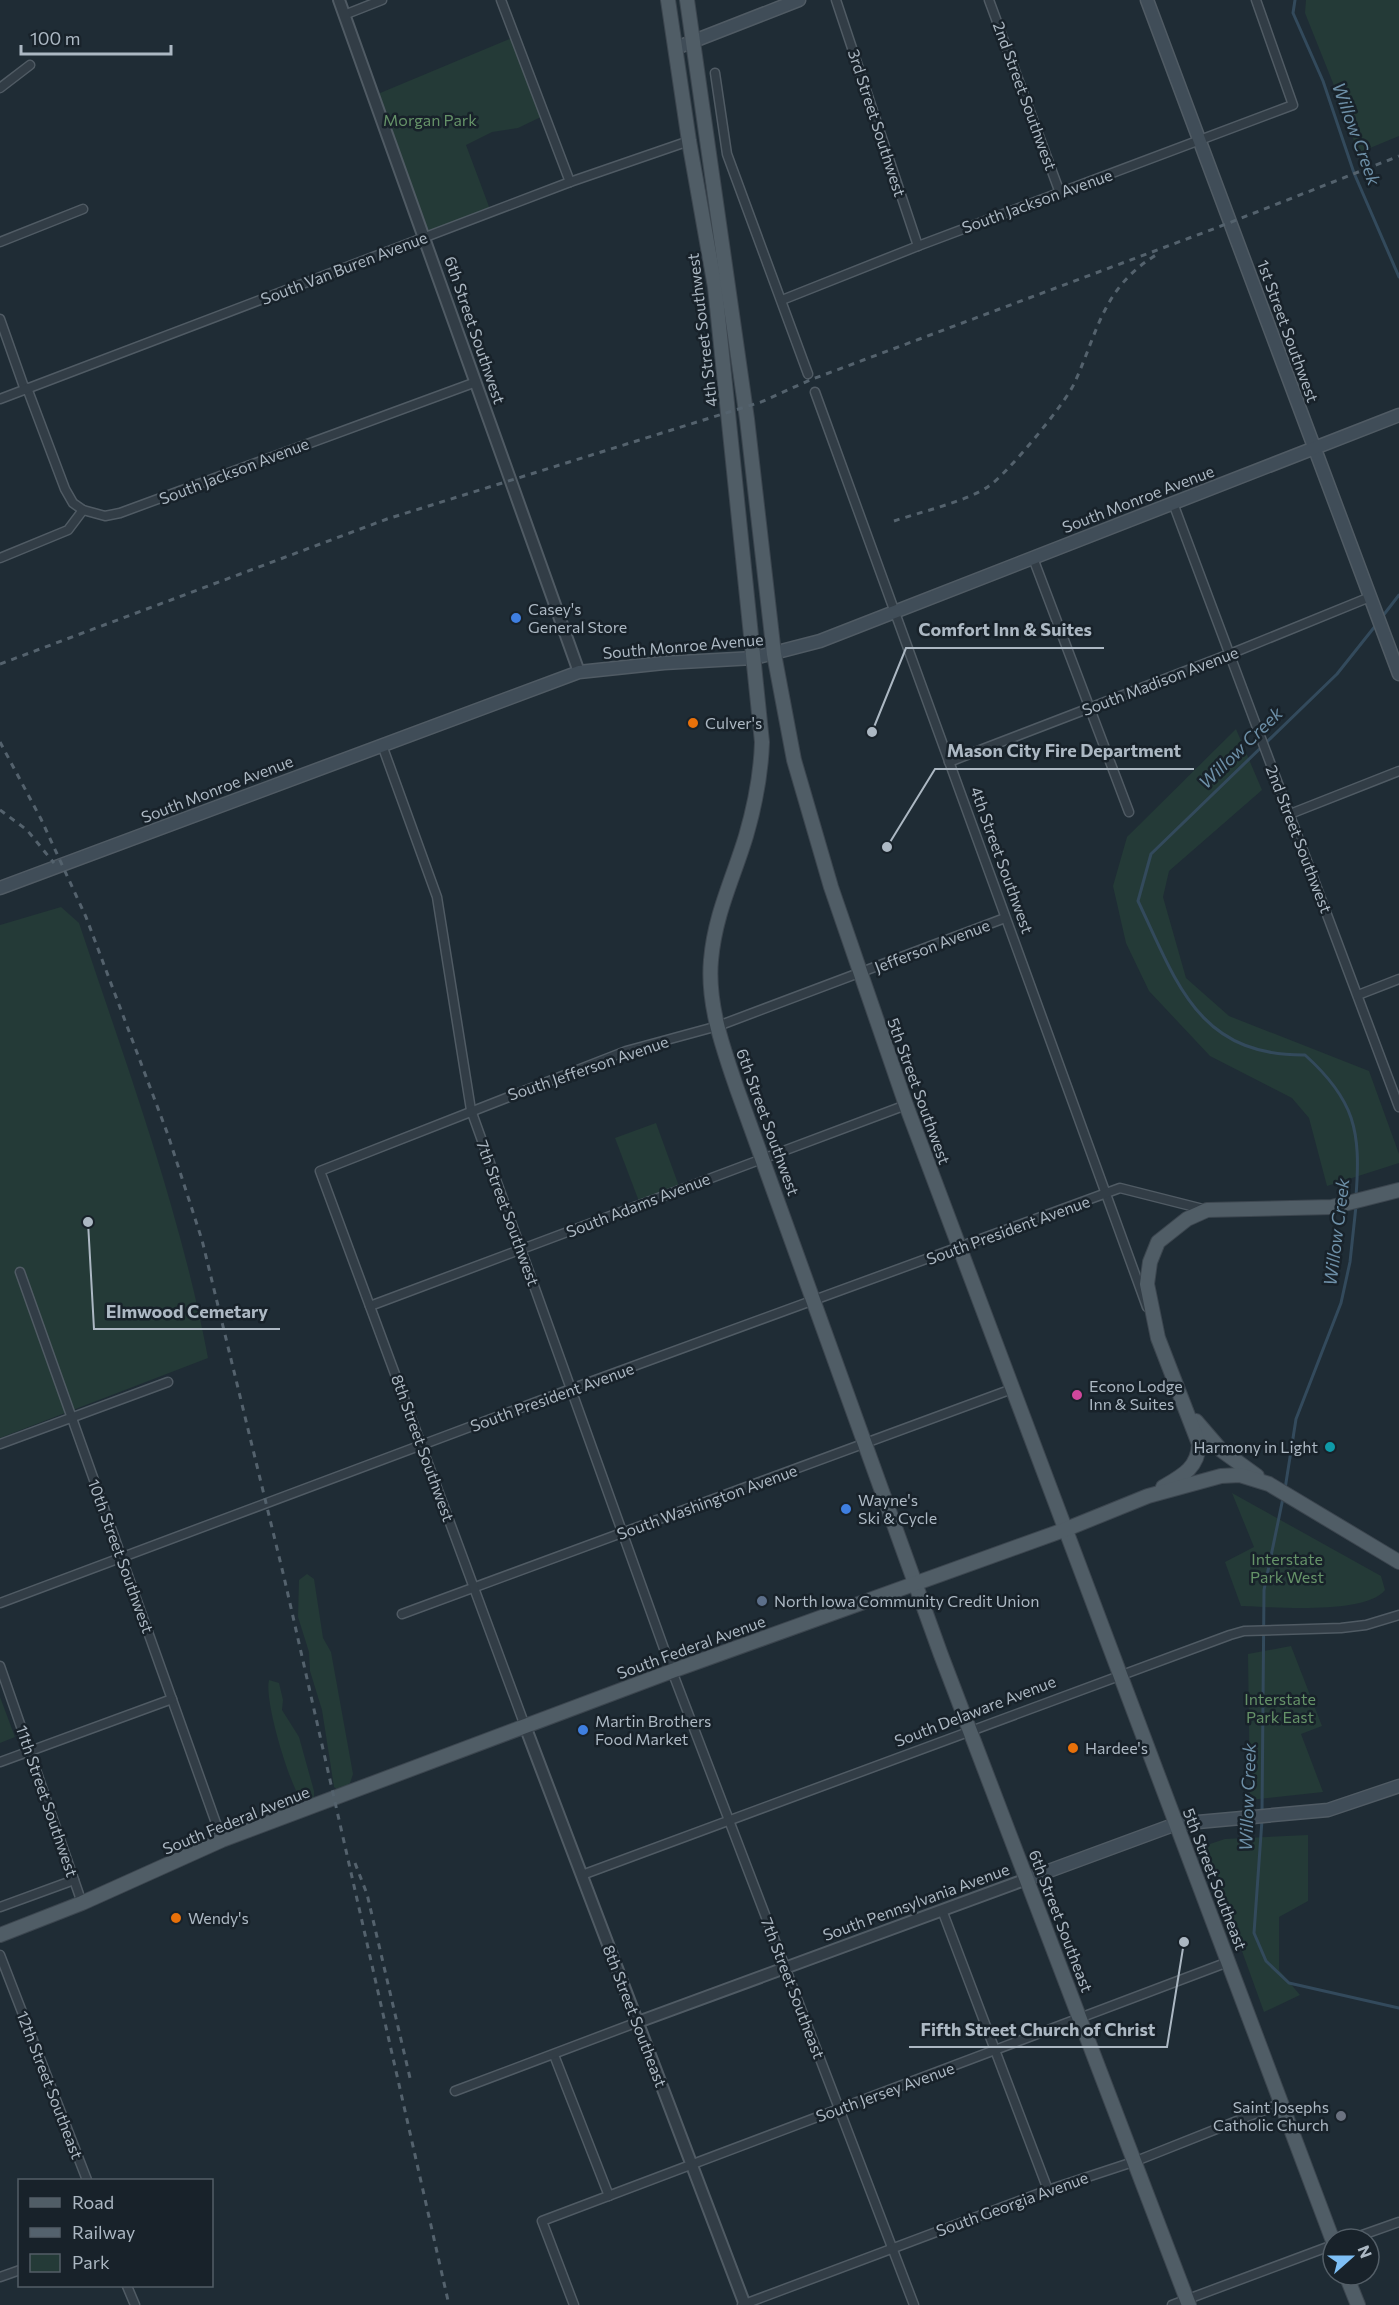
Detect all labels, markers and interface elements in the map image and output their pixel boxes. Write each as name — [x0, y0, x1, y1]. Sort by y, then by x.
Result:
scale bar — [21, 18, 171, 56]
street label: 2nd Street Southwest — [990, 19, 1061, 173]
text: 100 m — [30, 27, 80, 49]
street label: 3rd Street Southwest — [845, 47, 910, 199]
water label: Willow Creek — [1328, 79, 1386, 189]
park label: Morgan Park — [383, 110, 477, 129]
street label: South Jackson Avenue — [959, 164, 1115, 237]
street label: South Van Buren Avenue — [258, 227, 430, 308]
street label: 4th Street Southwest — [683, 252, 720, 408]
street label: 6th Street Southwest — [441, 253, 510, 407]
street label: 1st Street Southwest — [1254, 257, 1323, 405]
street label: South Jackson Avenue — [156, 433, 311, 508]
street label: South Monroe Avenue — [1059, 461, 1216, 536]
place label: Casey's General Store — [528, 599, 627, 636]
marker: Casey's General Store — [509, 611, 523, 625]
callout: Comfort Inn & Suites — [906, 612, 1104, 648]
text: Comfort Inn & Suites — [918, 618, 1092, 640]
street label: South Monroe Avenue — [602, 629, 764, 662]
street label: South Madison Avenue — [1079, 642, 1241, 719]
water label: Willow Creek — [1194, 701, 1288, 793]
place label: Culver's — [705, 713, 762, 732]
marker: Culver's — [686, 716, 700, 730]
callout: Mason City Fire Department — [935, 733, 1194, 769]
text: Mason City Fire Department — [947, 739, 1182, 761]
street label: South Monroe Avenue — [138, 751, 295, 826]
street label: 2nd Street Southwest — [1262, 762, 1337, 916]
street label: 4th Street Southwest — [967, 784, 1038, 936]
street label: Jefferson Avenue — [872, 915, 992, 976]
street label: 5th Street Southwest — [884, 1015, 955, 1167]
street label: South Jefferson Avenue — [505, 1031, 671, 1104]
street label: 6th Street Southwest — [733, 1046, 804, 1198]
street label: 7th Street Southwest — [473, 1137, 544, 1289]
street label: South Adams Avenue — [563, 1168, 712, 1241]
water label: Willow Creek — [1318, 1176, 1354, 1287]
street label: South President Avenue — [924, 1191, 1092, 1268]
callout: Elmwood Cemetary — [94, 1293, 280, 1329]
text: Elmwood Cemetary — [106, 1300, 268, 1322]
street label: South President Avenue — [468, 1358, 636, 1435]
street label: 8th Street Southwest — [388, 1372, 459, 1524]
place label: Econo Lodge Inn & Suites — [1089, 1376, 1183, 1413]
marker: Econo Lodge Inn & Suites — [1070, 1388, 1084, 1402]
place label: Harmony in Light — [1193, 1437, 1318, 1456]
marker: Harmony in Light — [1323, 1440, 1337, 1454]
street label: South Washington Avenue — [614, 1460, 800, 1543]
street label: 10th Street Southwest — [85, 1476, 158, 1636]
place label: Wayne's Ski & Cycle — [858, 1490, 937, 1527]
marker: Wayne's Ski & Cycle — [839, 1502, 853, 1516]
park label: Interstate Park West — [1250, 1549, 1324, 1586]
place label: North Iowa Community Credit Union — [774, 1591, 1039, 1610]
marker: North Iowa Community Credit Union — [755, 1594, 769, 1608]
street label: South Federal Avenue — [614, 1611, 768, 1682]
street label: South Delaware Avenue — [892, 1671, 1058, 1750]
park label: Interstate Park East — [1244, 1689, 1316, 1726]
place label: Martin Brothers Food Market — [595, 1711, 711, 1748]
street label: 11th Street Southwest — [13, 1723, 82, 1879]
marker: Martin Brothers Food Market — [576, 1723, 590, 1737]
place label: Hardee's — [1085, 1738, 1148, 1757]
marker: Hardee's — [1066, 1741, 1080, 1755]
water label: Willow Creek — [1234, 1741, 1260, 1851]
street label: South Federal Avenue — [160, 1781, 312, 1858]
street label: 5th Street Southeast — [1180, 1805, 1251, 1953]
street label: 6th Street Southeast — [1026, 1847, 1098, 1995]
street label: South Pennsylvania Avenue — [820, 1859, 1012, 1944]
place label: Wendy's — [188, 1908, 249, 1927]
marker: Wendy's — [169, 1911, 183, 1925]
street label: 7th Street Southeast — [758, 1915, 829, 2062]
street label: 8th Street Southeast — [600, 1942, 672, 2090]
street label: 12th Street Southeast — [13, 2008, 88, 2162]
callout: Fifth Street Church of Christ — [909, 2011, 1167, 2047]
text: Fifth Street Church of Christ — [921, 2018, 1156, 2040]
street label: South Jersey Avenue — [813, 2058, 957, 2125]
place label: Saint Josephs Catholic Church — [1213, 2097, 1329, 2134]
marker: Saint Josephs Catholic Church — [1334, 2109, 1348, 2123]
street label: South Georgia Avenue — [933, 2167, 1090, 2240]
legend — [18, 2179, 213, 2287]
text: Road — [72, 2191, 114, 2213]
text: Railway — [72, 2221, 135, 2243]
north arrow — [1321, 2227, 1381, 2287]
text: N — [1354, 2242, 1376, 2260]
text: Park — [72, 2251, 110, 2273]

